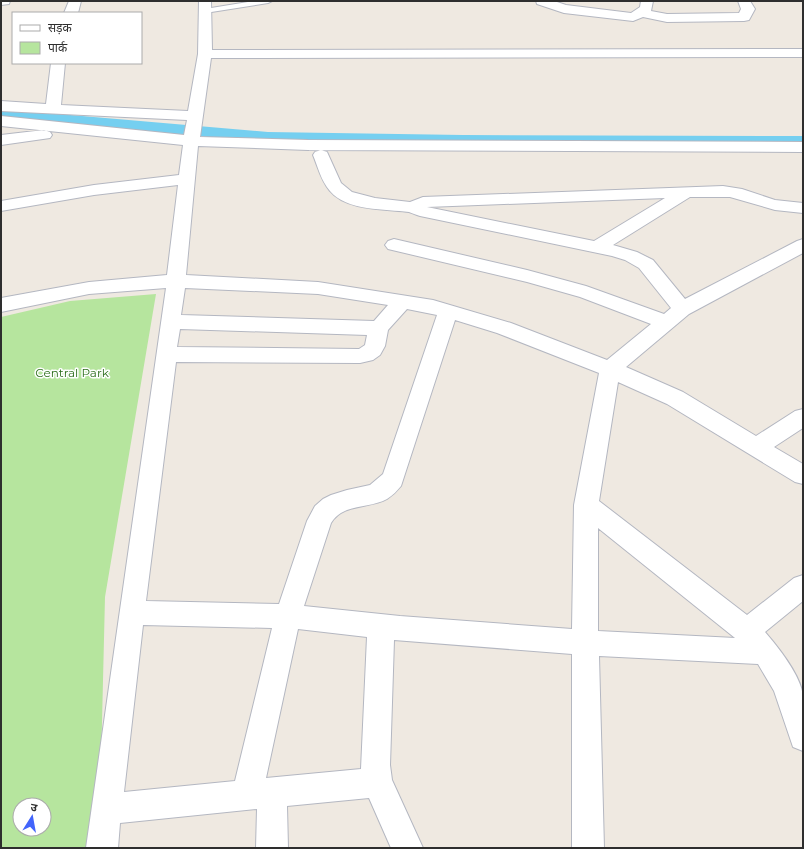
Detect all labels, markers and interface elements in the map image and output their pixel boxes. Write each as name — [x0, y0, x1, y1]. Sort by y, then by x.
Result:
legend — [12, 12, 142, 64]
text: सड़क — [48, 20, 73, 35]
text: पार्क — [48, 40, 68, 55]
park label: Central Park — [35, 365, 110, 380]
north arrow — [12, 797, 52, 837]
text: उ — [29, 800, 39, 815]

